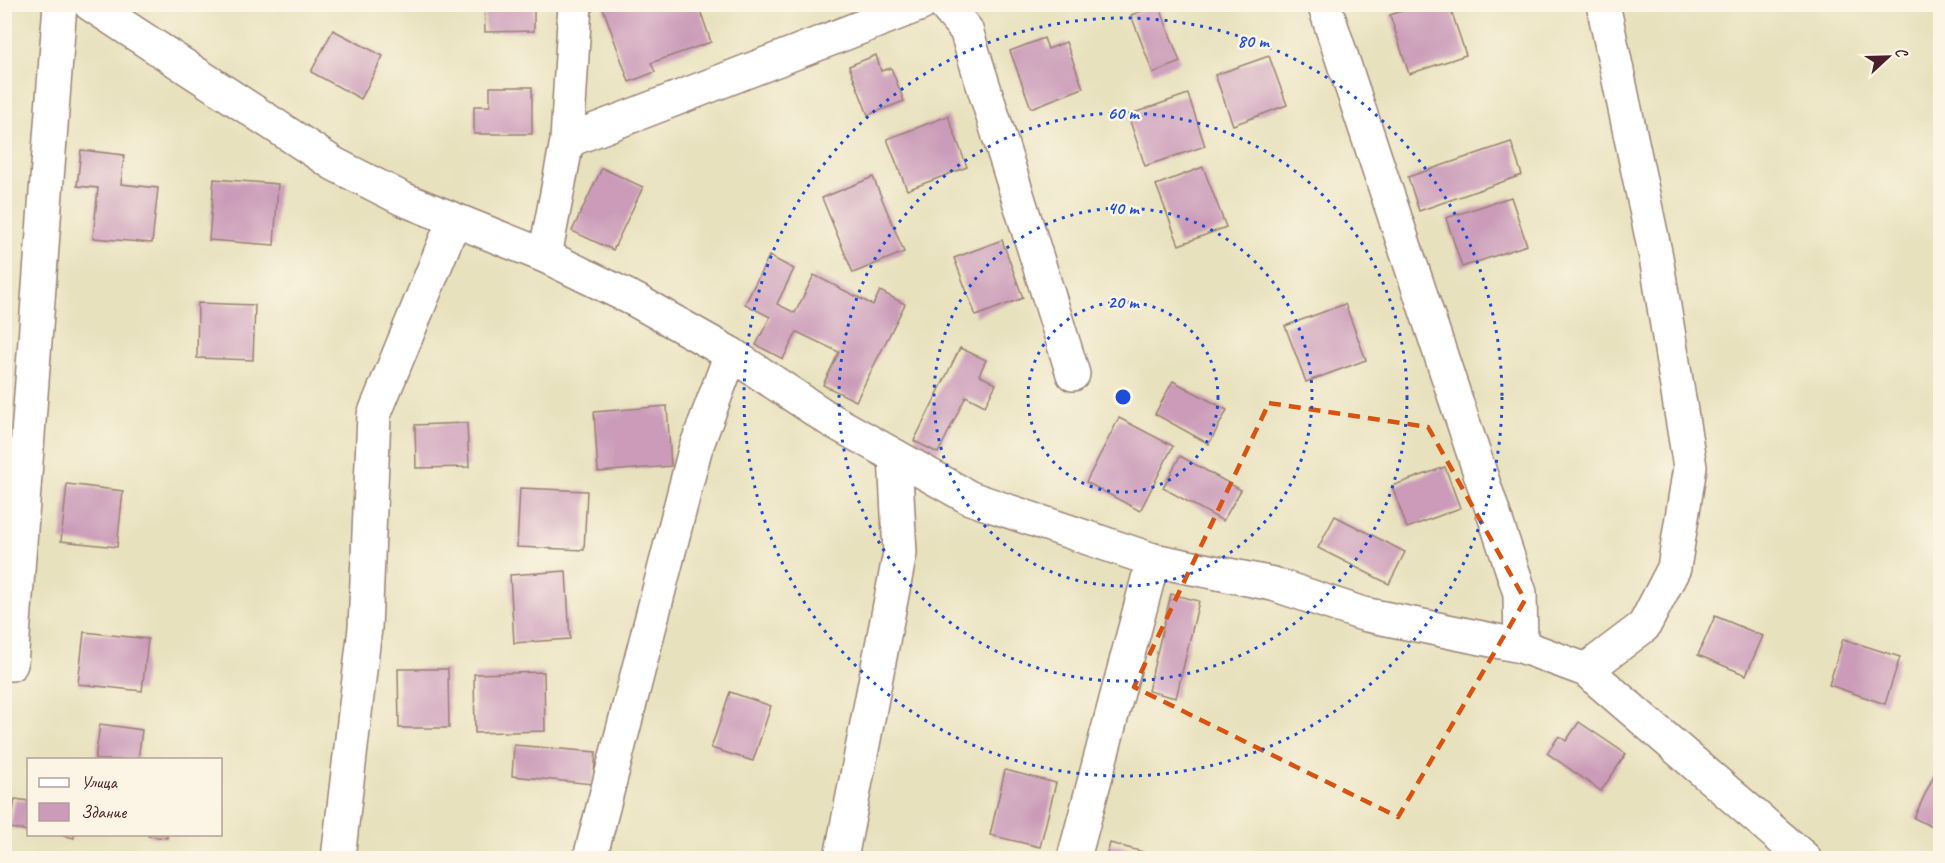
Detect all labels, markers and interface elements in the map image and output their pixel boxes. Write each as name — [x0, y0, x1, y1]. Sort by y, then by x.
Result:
north arrow — [1858, 27, 1918, 87]
text: 80 m — [1238, 30, 1270, 52]
text: С — [1890, 44, 1913, 61]
text: 60 m — [1107, 102, 1140, 124]
text: 40 m — [1108, 197, 1140, 219]
text: 20 m — [1108, 291, 1140, 313]
centre of rings — [1113, 387, 1133, 407]
legend — [27, 758, 222, 836]
text: Улица — [81, 771, 118, 793]
text: Здание — [81, 801, 127, 823]

